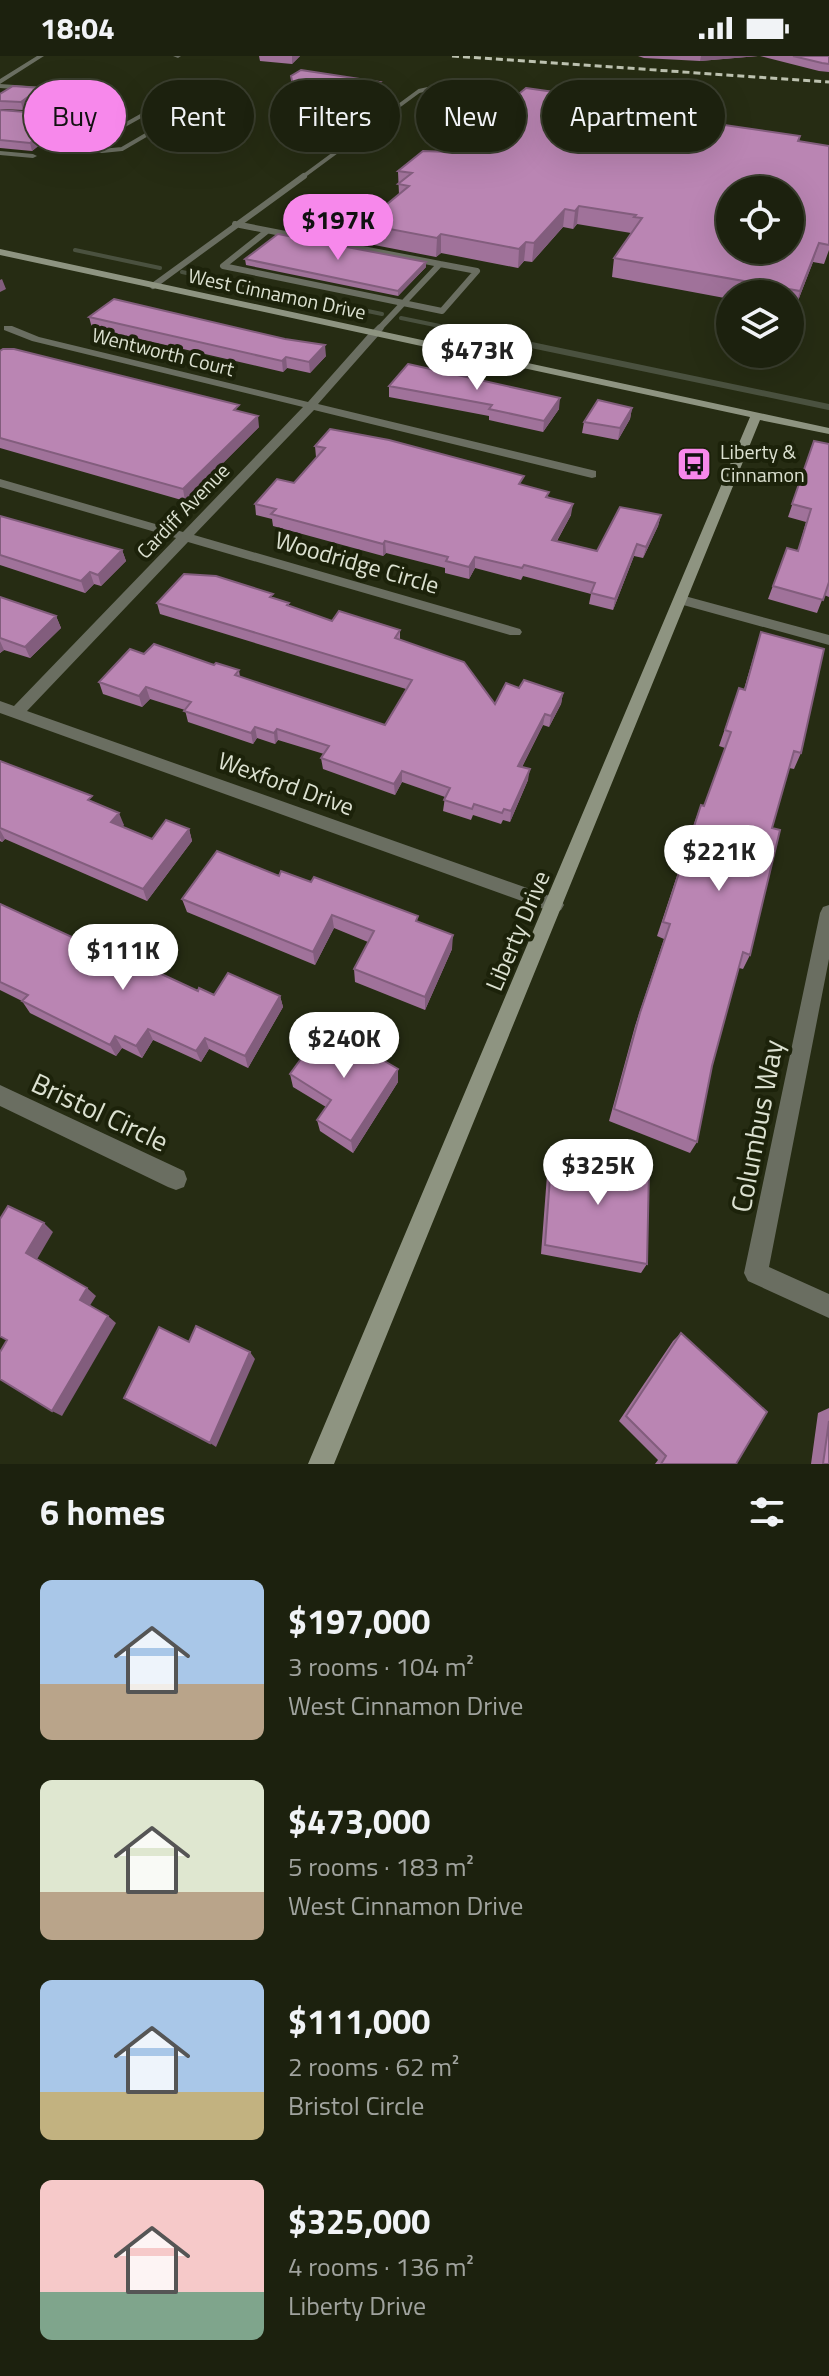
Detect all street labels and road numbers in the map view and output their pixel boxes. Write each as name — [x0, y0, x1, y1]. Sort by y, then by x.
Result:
street label: West Cinnamon Drive — [185, 260, 369, 327]
street label: Wentworth Court — [89, 319, 238, 384]
street label: Cardiff Avenue — [129, 456, 236, 566]
street label: Woodridge Circle — [271, 521, 444, 603]
street label: Wexford Drive — [213, 742, 359, 824]
street label: Liberty Drive — [476, 865, 559, 996]
street label: Columbus Way — [719, 1036, 794, 1216]
street label: Bristol Circle — [25, 1061, 176, 1162]

